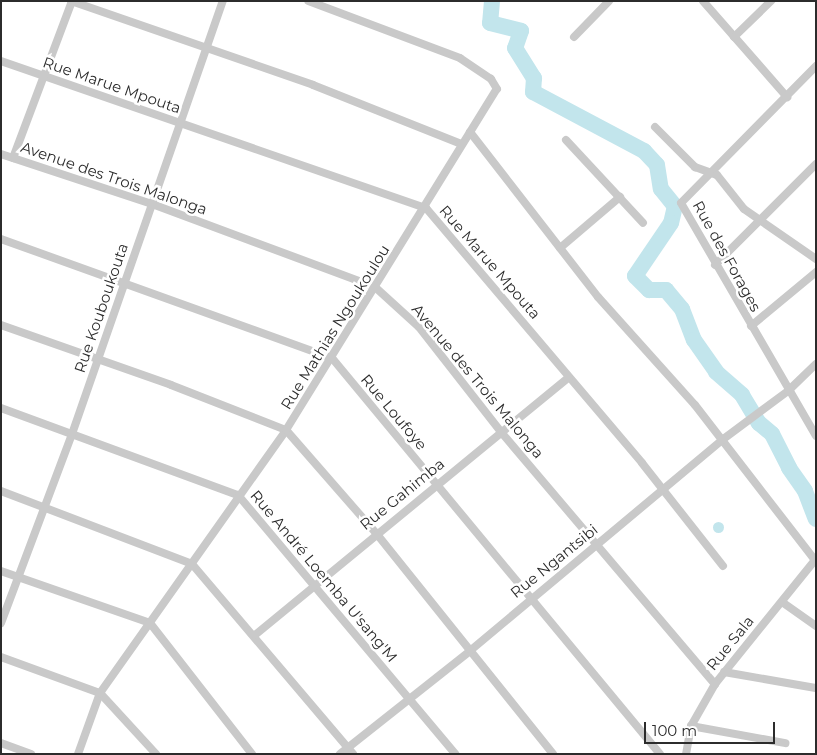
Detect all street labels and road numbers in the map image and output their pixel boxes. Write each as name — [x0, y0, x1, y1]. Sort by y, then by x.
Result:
street label: Rue Marue Mpouta — [41, 53, 183, 117]
street label: Avenue des Trois Malonga — [18, 138, 210, 218]
street label: Rue des Forages — [689, 197, 765, 315]
street label: Rue Marue Mpouta — [436, 201, 544, 323]
street label: Rue Kouboukouta — [70, 241, 132, 375]
street label: Rue Mathias Ngoukoulou — [277, 241, 393, 413]
street label: Avenue des Trois Malonga — [408, 300, 548, 462]
street label: Rue Loufoye — [357, 371, 431, 453]
street label: Rue Gahimba — [356, 454, 448, 534]
street label: Rue André Loemba U'sang'M — [247, 486, 401, 666]
street label: Rue Ngantsibi — [507, 520, 601, 602]
street label: Rue Sala — [703, 612, 757, 674]

